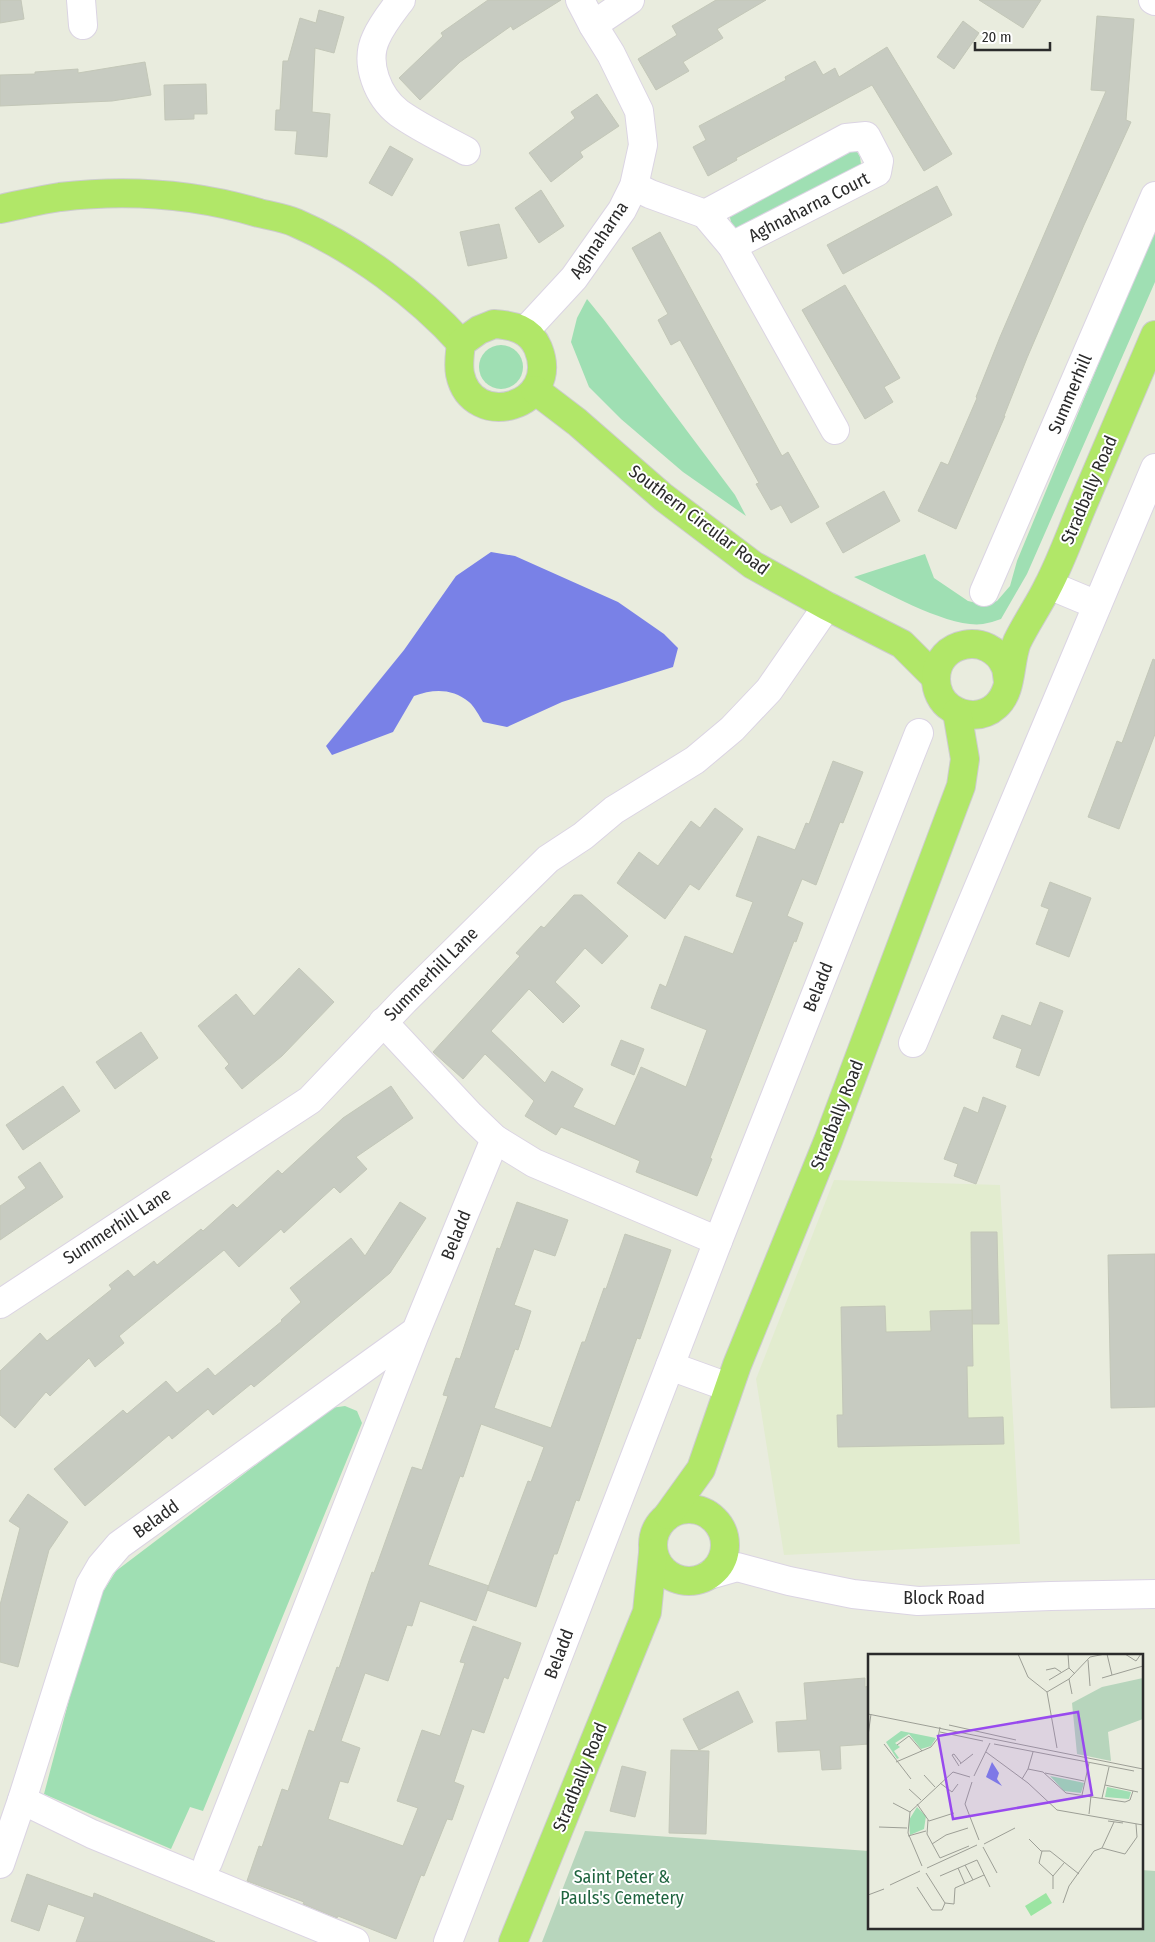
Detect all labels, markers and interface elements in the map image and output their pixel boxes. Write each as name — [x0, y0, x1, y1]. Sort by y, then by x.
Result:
scale bar — [975, 20, 1050, 52]
text: 20 m — [982, 28, 1012, 46]
street label: Aghnaharna Court — [745, 167, 873, 247]
street label: Aghnaharna — [565, 197, 633, 283]
street label: Summerhill — [1043, 350, 1097, 437]
street label: Stradbally Road — [1056, 432, 1122, 548]
street label: Southern Circular Road — [625, 460, 773, 580]
street label: Summerhill Lane — [379, 922, 483, 1026]
street label: Beladd — [798, 959, 838, 1015]
street label: Stradbally Road — [806, 1057, 868, 1173]
street label: Summerhill Lane — [59, 1183, 175, 1269]
street label: Beladd — [436, 1207, 476, 1263]
street label: Beladd — [129, 1495, 183, 1543]
street label: Block Road — [903, 1587, 985, 1609]
street label: Beladd — [539, 1626, 579, 1682]
inset map — [868, 1654, 1142, 1930]
street label: Stradbally Road — [548, 1719, 612, 1835]
park label: Saint Peter & Pauls's Cemetery — [560, 1866, 684, 1909]

